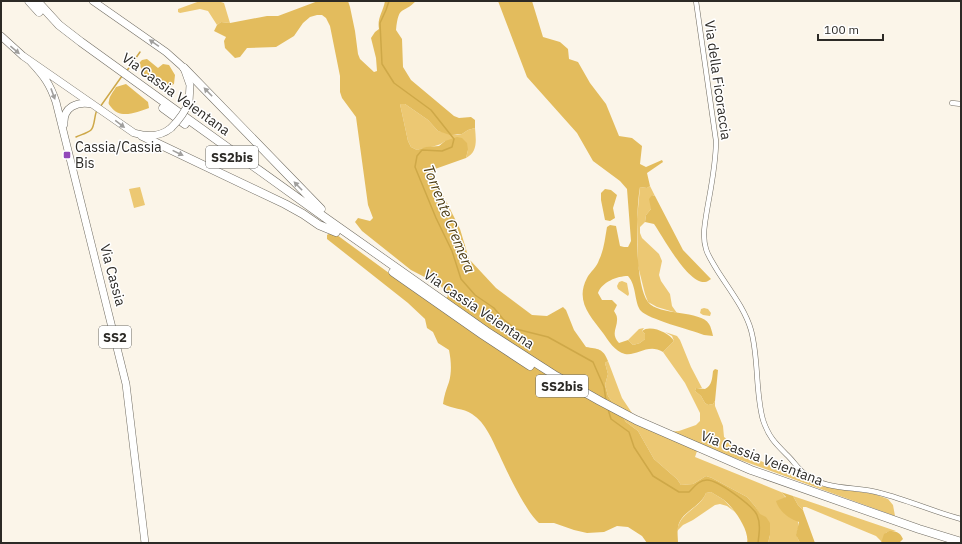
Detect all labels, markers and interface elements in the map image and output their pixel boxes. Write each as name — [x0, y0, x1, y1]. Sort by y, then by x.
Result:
scale bar — [818, 16, 883, 42]
street label: Via della Ficoraccia — [701, 19, 735, 141]
text: 100 m — [824, 22, 859, 37]
one-way arrow — [149, 39, 160, 47]
one-way arrow — [10, 45, 21, 54]
street label: Via Cassia Veientana — [118, 49, 234, 140]
one-way arrow — [203, 87, 213, 97]
one-way arrow — [50, 88, 56, 100]
one-way arrow — [115, 120, 126, 128]
place label: Cassia/Cassia Bis — [75, 138, 162, 172]
road number: SS2bis — [206, 146, 258, 168]
marker: Cassia/Cassia Bis — [62, 150, 72, 160]
one-way arrow — [172, 150, 183, 156]
water label: Torrente Cremera — [419, 162, 480, 276]
one-way arrow — [293, 181, 303, 191]
street label: Via Cassia — [96, 242, 130, 308]
street label: Via Cassia Veientana — [420, 265, 538, 353]
road number: SS2 — [99, 326, 131, 348]
road number: SS2bis — [536, 375, 588, 397]
street label: Via Cassia Veientana — [698, 426, 826, 490]

